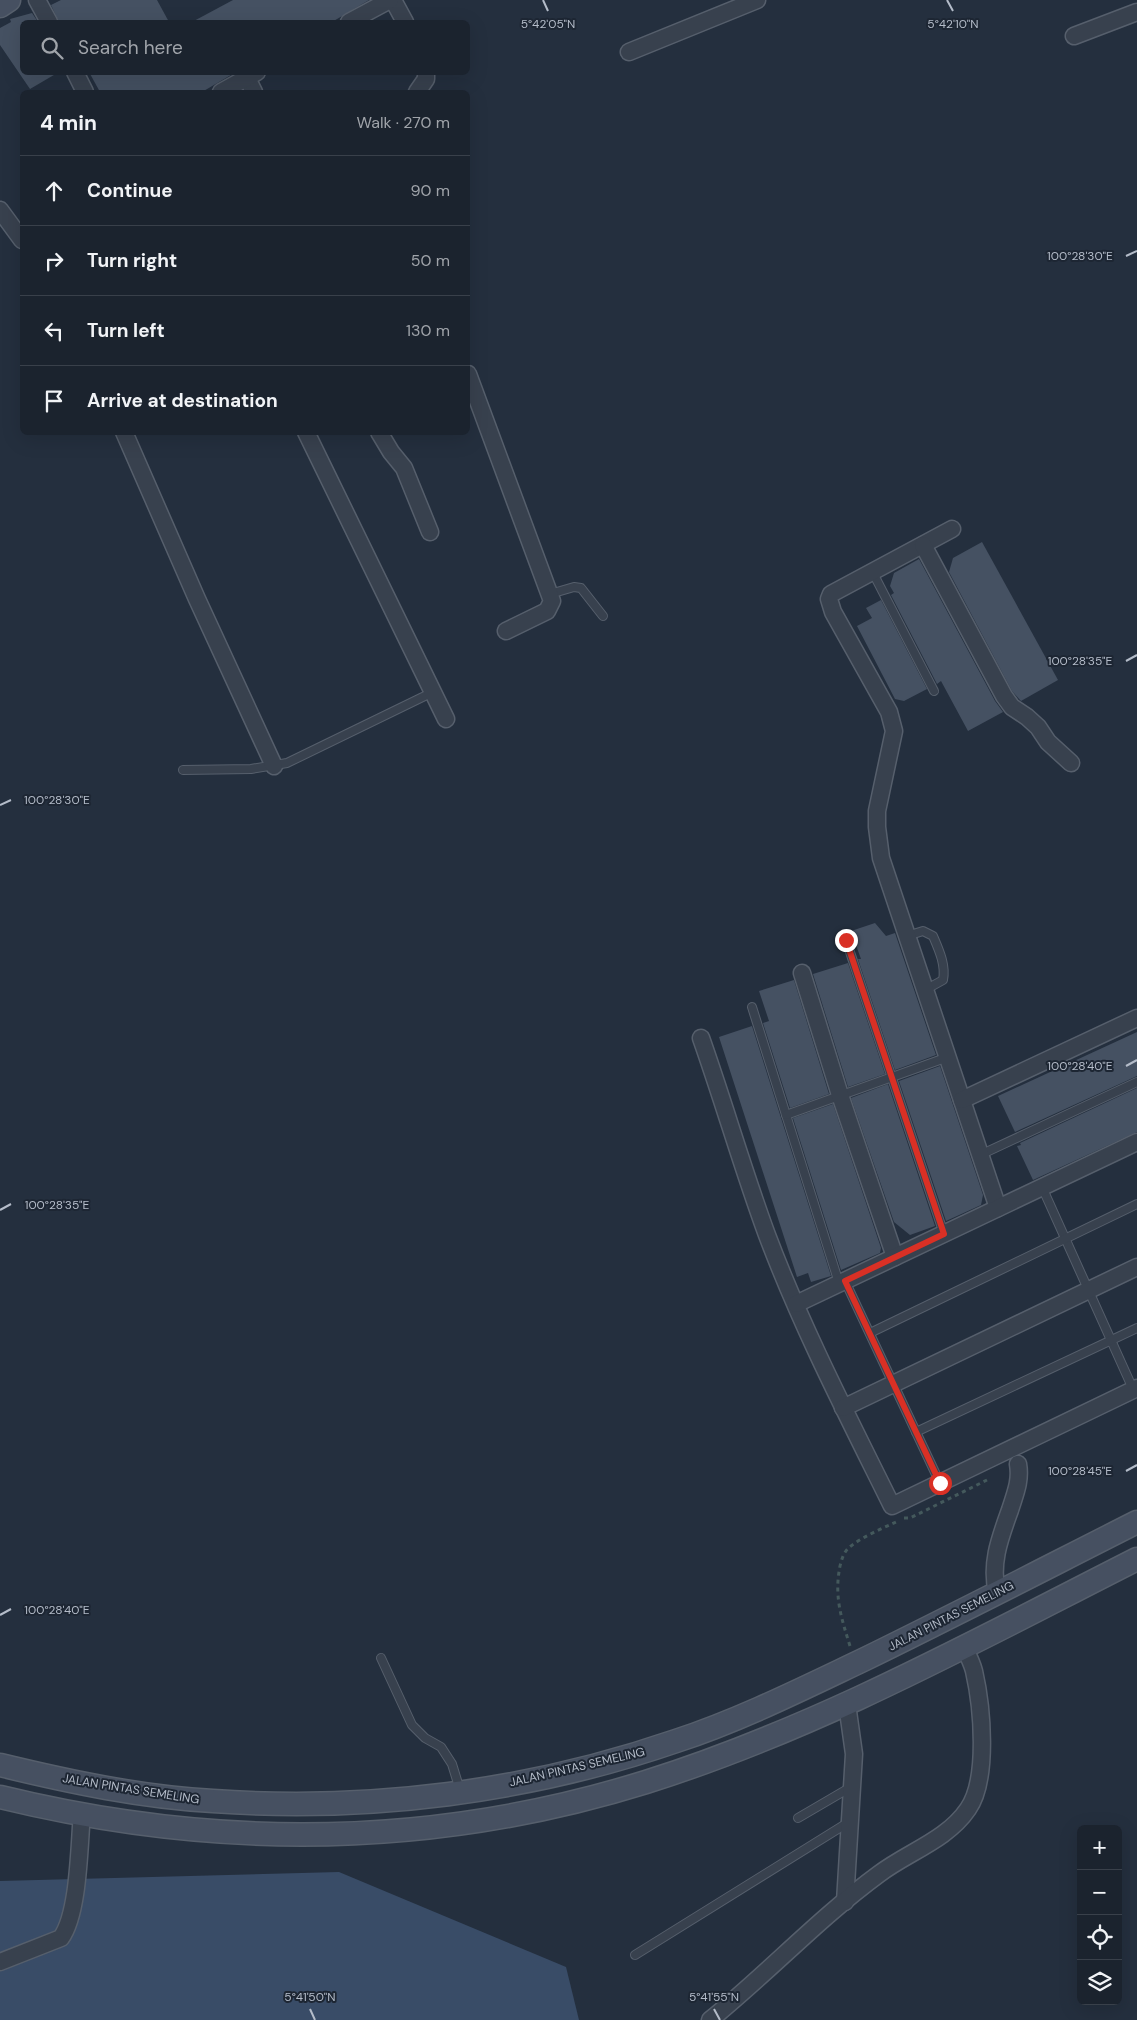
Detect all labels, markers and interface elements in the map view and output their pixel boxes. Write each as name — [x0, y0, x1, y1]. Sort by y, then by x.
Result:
text: 5°42'05"N — [521, 16, 575, 32]
text: 5°42'10"N — [927, 16, 979, 32]
search box — [20, 20, 470, 75]
icon: search — [38, 34, 66, 62]
text: Search here — [78, 35, 183, 60]
text: 4 min — [40, 109, 97, 137]
text: Walk · 270 m — [357, 112, 450, 133]
icon: ahead — [40, 177, 68, 205]
text: Continue — [87, 178, 173, 203]
text: 90 m — [410, 180, 450, 201]
icon: right — [40, 247, 68, 275]
text: Turn right — [87, 248, 177, 273]
text: 100°28'30"E — [1047, 248, 1113, 264]
text: 50 m — [411, 250, 450, 271]
icon: left — [40, 317, 68, 345]
text: Turn left — [87, 318, 165, 343]
text: 130 m — [406, 320, 450, 341]
icon: arrive — [40, 387, 68, 415]
text: Arrive at destination — [87, 388, 278, 413]
text: 100°28'35"E — [1048, 653, 1113, 669]
text: 100°28'30"E — [24, 792, 90, 808]
route end — [835, 929, 858, 952]
text: 100°28'40"E — [1047, 1058, 1113, 1074]
text: 100°28'35"E — [25, 1197, 90, 1213]
text: 100°28'45"E — [1048, 1463, 1112, 1479]
route start — [929, 1472, 952, 1495]
street label: JALAN PINTAS SEMELING — [886, 1577, 1016, 1655]
text: 100°28'40"E — [24, 1602, 90, 1618]
street label: JALAN PINTAS SEMELING — [508, 1744, 646, 1790]
street label: JALAN PINTAS SEMELING — [61, 1770, 201, 1808]
map controls — [1077, 1825, 1122, 2005]
button: + — [1077, 1825, 1122, 1870]
button: − — [1077, 1870, 1122, 1915]
button: locate — [1077, 1915, 1122, 1960]
button: layers — [1077, 1960, 1122, 2005]
text: 5°41'50"N — [284, 1989, 336, 2005]
text: 5°41'55"N — [689, 1989, 739, 2005]

